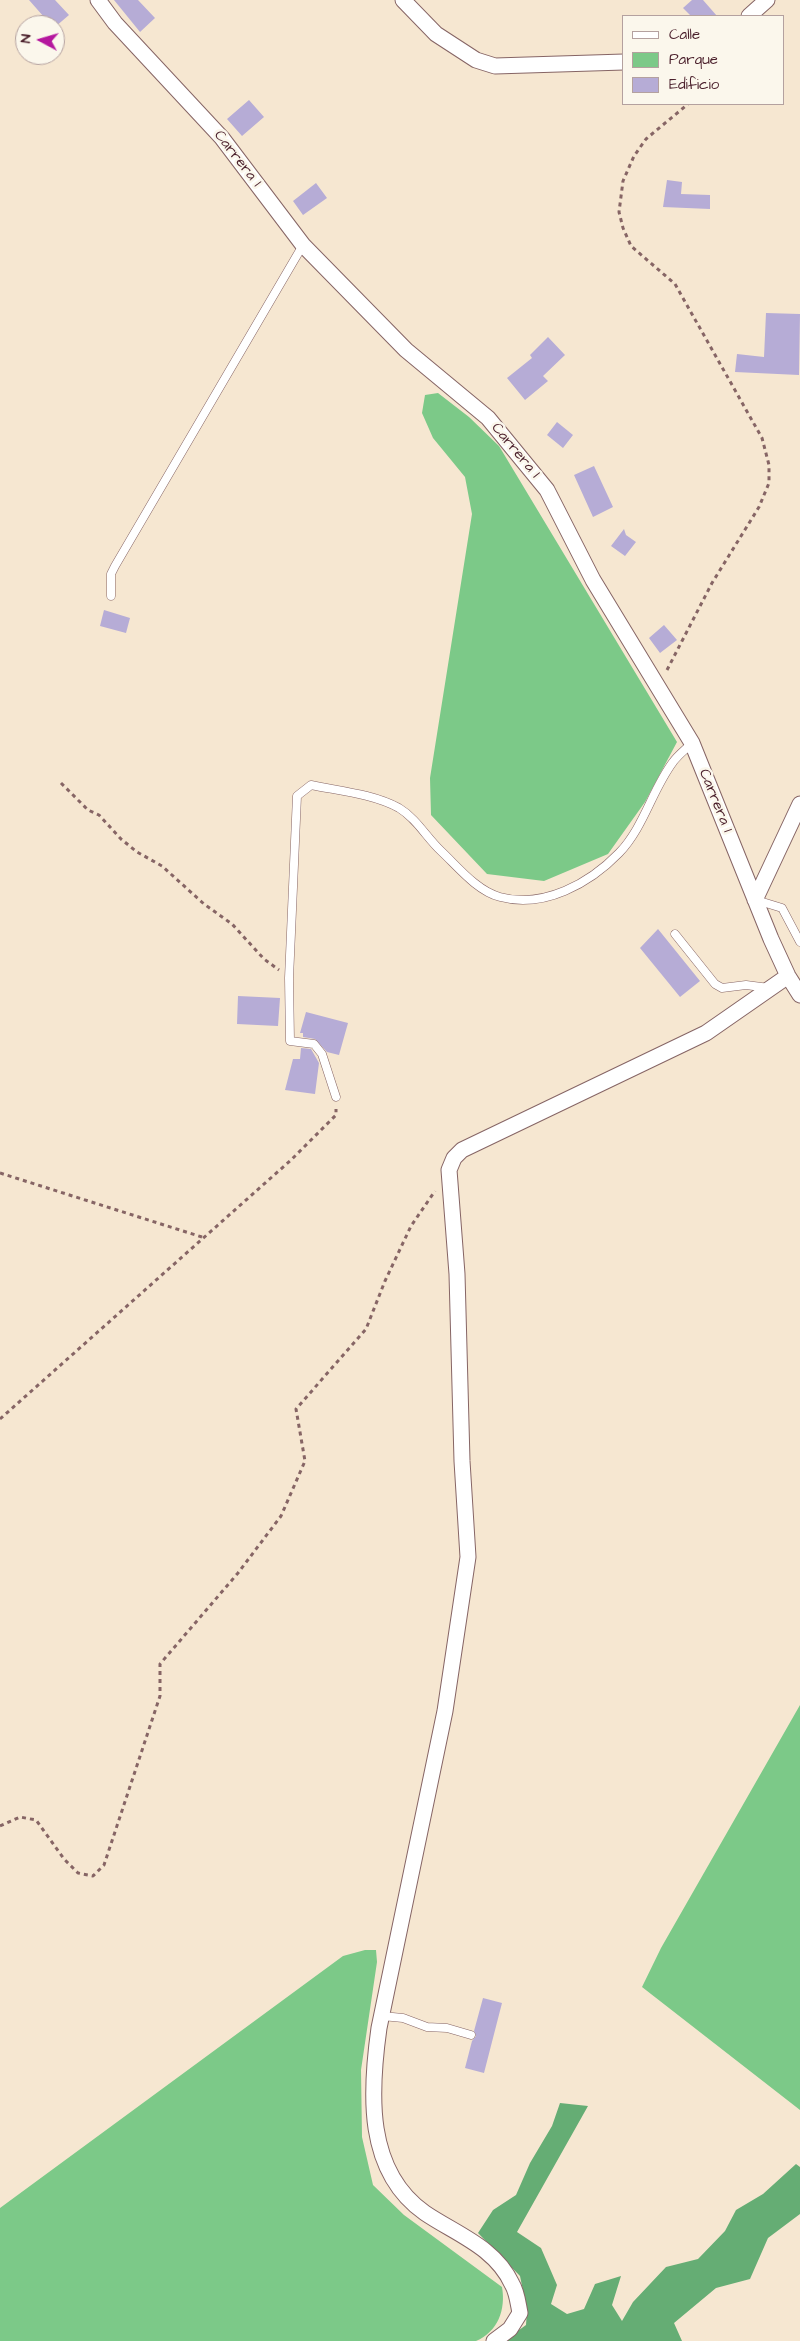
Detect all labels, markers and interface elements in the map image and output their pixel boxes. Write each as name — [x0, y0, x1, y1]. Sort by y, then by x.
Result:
north arrow — [15, 15, 65, 65]
legend — [622, 15, 785, 105]
text: Calle — [669, 24, 700, 45]
text: N — [16, 33, 36, 44]
text: Parque — [669, 49, 718, 70]
text: Edificio — [669, 74, 719, 95]
street label: Carrera 1 — [209, 127, 265, 191]
street label: Carrera 1 — [487, 420, 543, 482]
street label: Carrera 1 — [694, 767, 736, 835]

